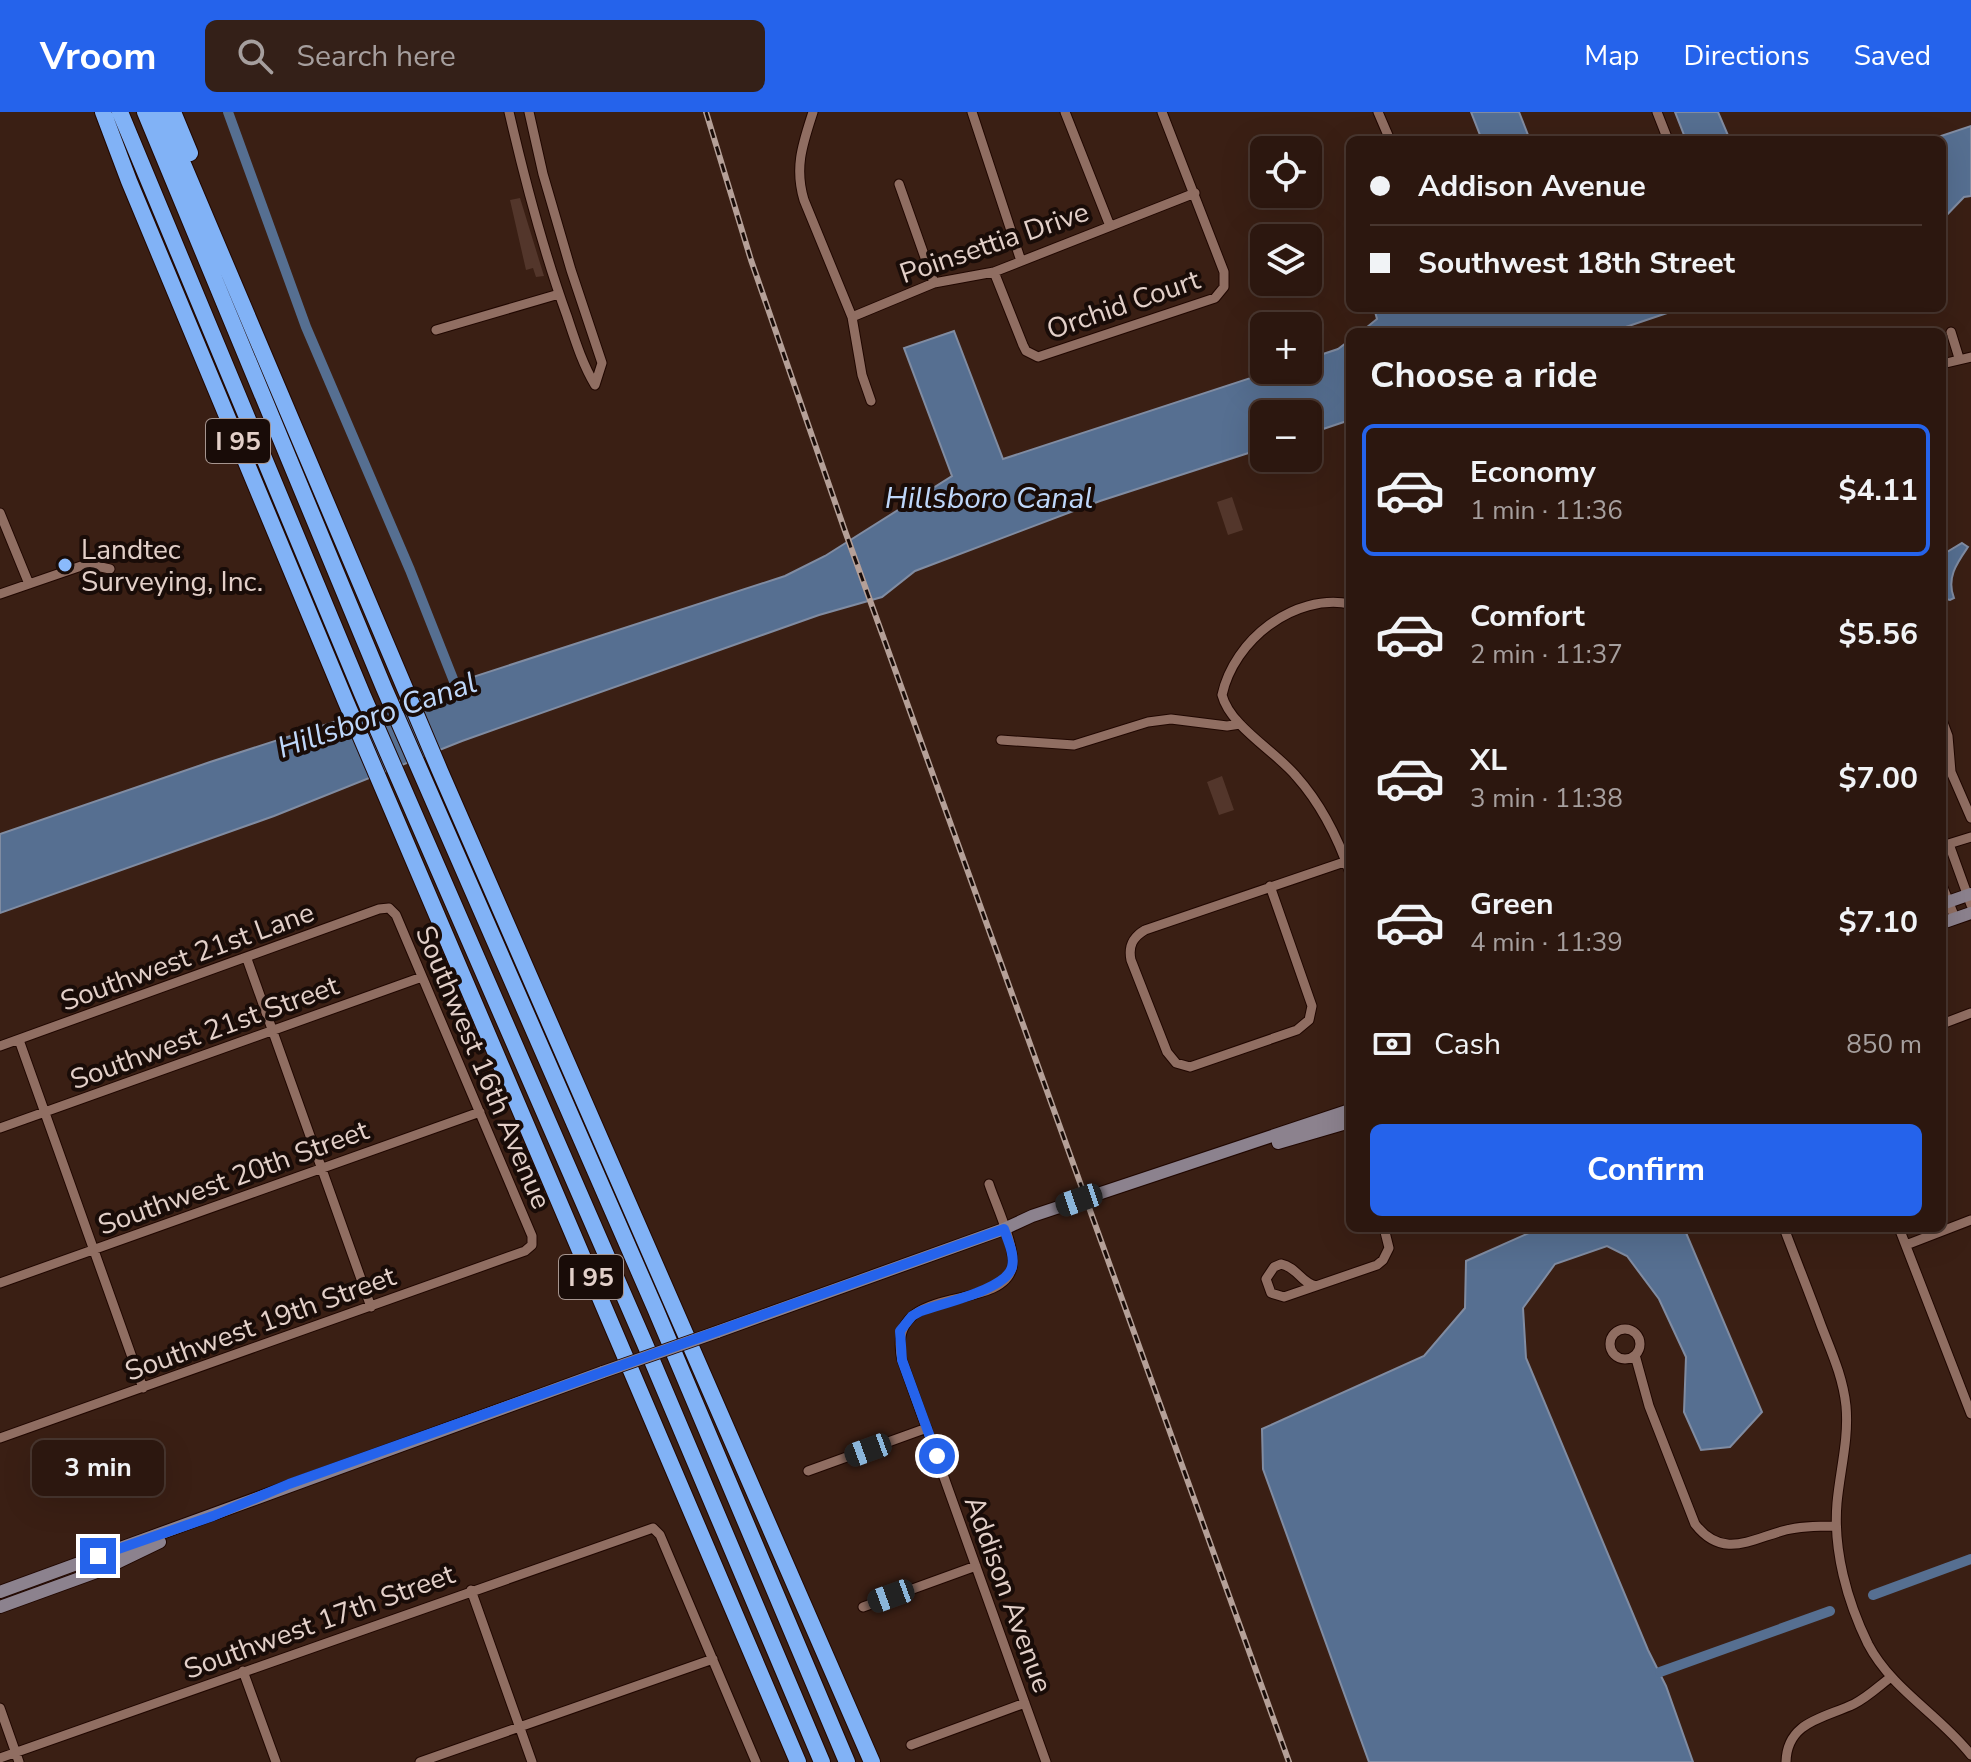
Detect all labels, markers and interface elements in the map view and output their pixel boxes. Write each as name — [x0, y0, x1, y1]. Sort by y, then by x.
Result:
search box — [205, 20, 765, 92]
text: Vroom — [40, 31, 157, 82]
icon: search — [233, 34, 277, 78]
text: Search here — [297, 36, 456, 77]
text: Map — [1584, 37, 1639, 75]
text: Directions — [1683, 37, 1810, 75]
text: Saved — [1854, 37, 1931, 75]
map controls — [1250, 136, 1322, 472]
button: locate — [1250, 136, 1322, 208]
text: Addison Avenue — [1418, 166, 1646, 207]
street label: Poinsettia Drive — [895, 193, 1094, 293]
button: layers — [1250, 224, 1322, 296]
text: Southwest 18th Street — [1418, 243, 1735, 284]
street label: Orchid Court — [1042, 261, 1205, 349]
button: + — [1250, 312, 1322, 384]
text: Choose a ride — [1370, 351, 1598, 400]
button: − — [1250, 400, 1322, 472]
road number: I 95 — [206, 419, 270, 463]
text: Economy — [1470, 452, 1596, 493]
icon: car — [1374, 454, 1446, 526]
text: $4.11 — [1839, 470, 1918, 511]
water label: Hillsboro Canal — [885, 478, 1093, 519]
text: 1 min · 11:36 — [1470, 493, 1623, 528]
place label: Landtec Surveying, Inc. — [81, 531, 263, 601]
marker: Landtec Surveying, Inc. — [56, 556, 74, 574]
text: Comfort — [1470, 596, 1585, 637]
icon: car — [1374, 598, 1446, 670]
text: $5.56 — [1839, 614, 1918, 655]
text: 2 min · 11:37 — [1470, 637, 1623, 672]
water label: Hillsboro Canal — [272, 662, 482, 769]
text: XL — [1470, 740, 1507, 781]
icon: car — [1374, 742, 1446, 814]
text: $7.00 — [1839, 758, 1918, 799]
text: 3 min · 11:38 — [1470, 781, 1623, 816]
text: Green — [1470, 884, 1554, 925]
icon: car — [1374, 886, 1446, 958]
street label: Southwest 21st Lane — [55, 893, 319, 1021]
text: $7.10 — [1839, 902, 1918, 943]
street label: Southwest 16th Avenue — [406, 920, 560, 1215]
text: 4 min · 11:39 — [1470, 925, 1623, 960]
street label: Southwest 21st Street — [65, 967, 344, 1099]
icon: cash — [1370, 1022, 1414, 1066]
text: Cash — [1434, 1024, 1501, 1065]
text: 850 m — [1846, 1027, 1922, 1062]
street label: Southwest 20th Street — [93, 1111, 374, 1245]
button: Confirm — [1370, 1124, 1922, 1216]
car — [1052, 1181, 1106, 1219]
road number: I 95 — [559, 1255, 623, 1299]
street label: Southwest 19th Street — [120, 1257, 401, 1391]
car — [841, 1431, 895, 1469]
route start — [919, 1438, 955, 1474]
callout: 3 min — [32, 1440, 164, 1496]
text: 3 min — [64, 1450, 132, 1485]
street label: Addison Avenue — [955, 1491, 1061, 1698]
route end — [80, 1538, 116, 1574]
street label: Southwest 17th Street — [179, 1555, 460, 1689]
car — [864, 1577, 918, 1615]

